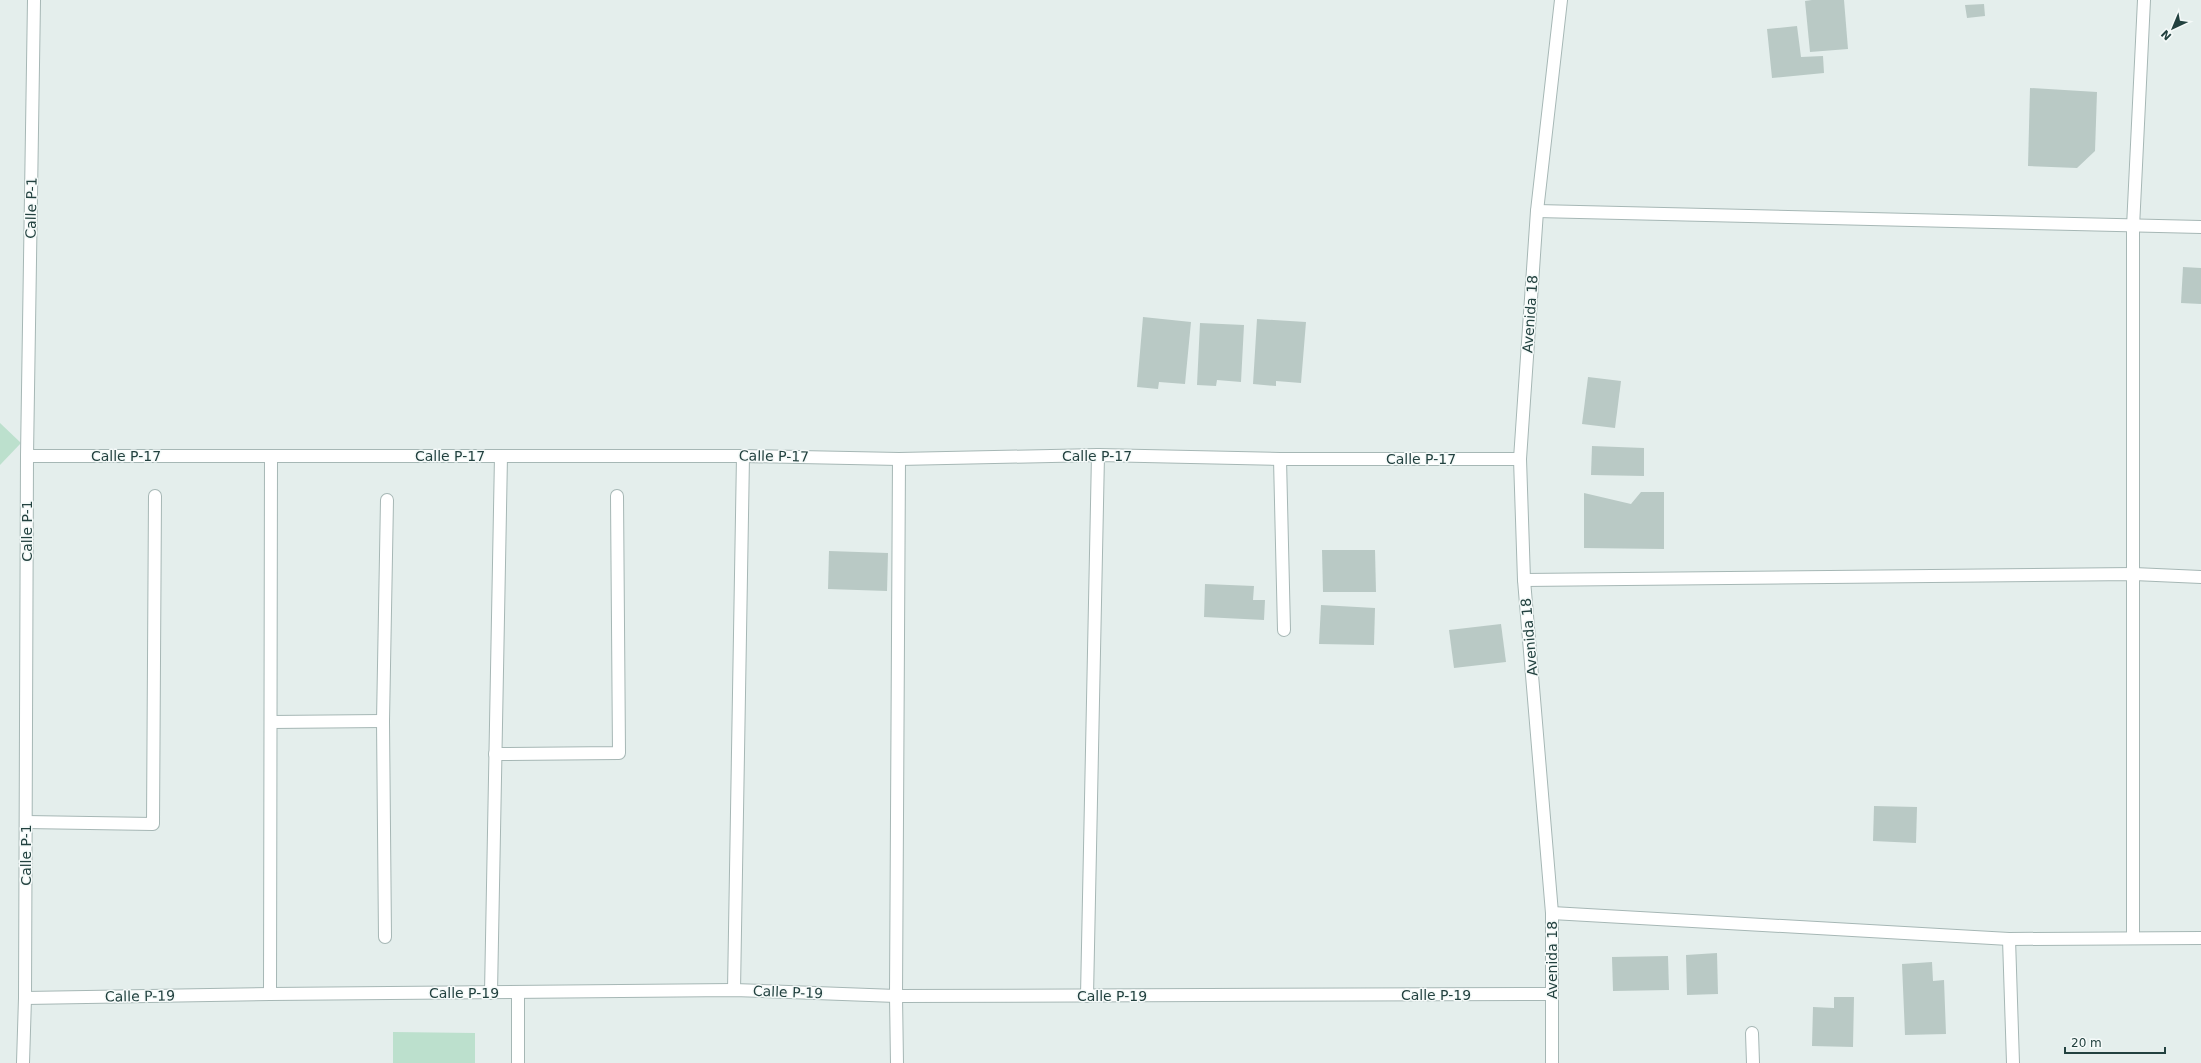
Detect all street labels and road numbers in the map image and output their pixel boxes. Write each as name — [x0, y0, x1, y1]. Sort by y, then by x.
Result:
street label: Calle P-1 — [22, 177, 40, 239]
street label: Avenida 18 — [1519, 274, 1541, 354]
street label: Calle P-17 — [739, 447, 809, 465]
street label: Calle P-17 — [91, 448, 161, 464]
street label: Calle P-17 — [415, 448, 485, 464]
street label: Calle P-17 — [1062, 448, 1132, 464]
street label: Calle P-17 — [1386, 451, 1456, 467]
street label: Calle P-1 — [19, 500, 35, 562]
street label: Avenida 18 — [1518, 597, 1540, 677]
street label: Calle P-1 — [18, 824, 34, 886]
street label: Avenida 18 — [1544, 921, 1560, 999]
street label: Calle P-19 — [753, 983, 823, 1001]
street label: Calle P-19 — [429, 985, 499, 1001]
street label: Calle P-19 — [105, 987, 175, 1005]
street label: Calle P-19 — [1401, 987, 1471, 1003]
street label: Calle P-19 — [1077, 988, 1147, 1004]

